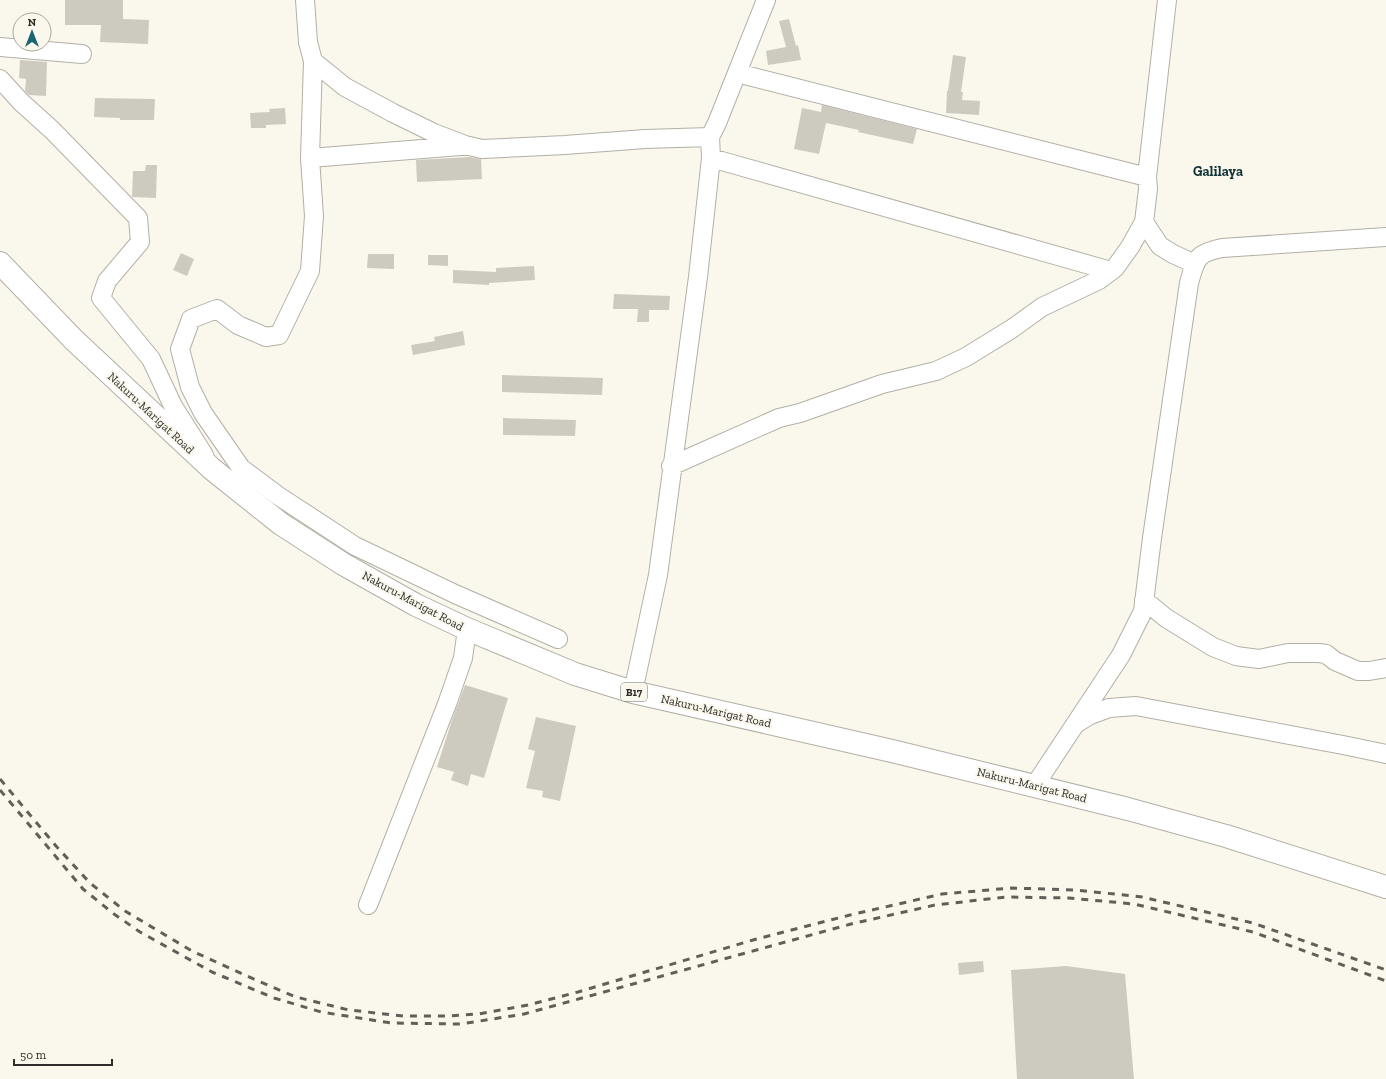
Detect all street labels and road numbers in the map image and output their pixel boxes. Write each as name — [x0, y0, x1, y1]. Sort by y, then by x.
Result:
street label: Nakuru-Marigat Road — [105, 369, 197, 457]
street label: Nakuru-Marigat Road — [360, 568, 466, 634]
road number: B17 — [621, 683, 647, 701]
street label: Nakuru-Marigat Road — [659, 691, 773, 731]
street label: Nakuru-Marigat Road — [976, 765, 1089, 806]

